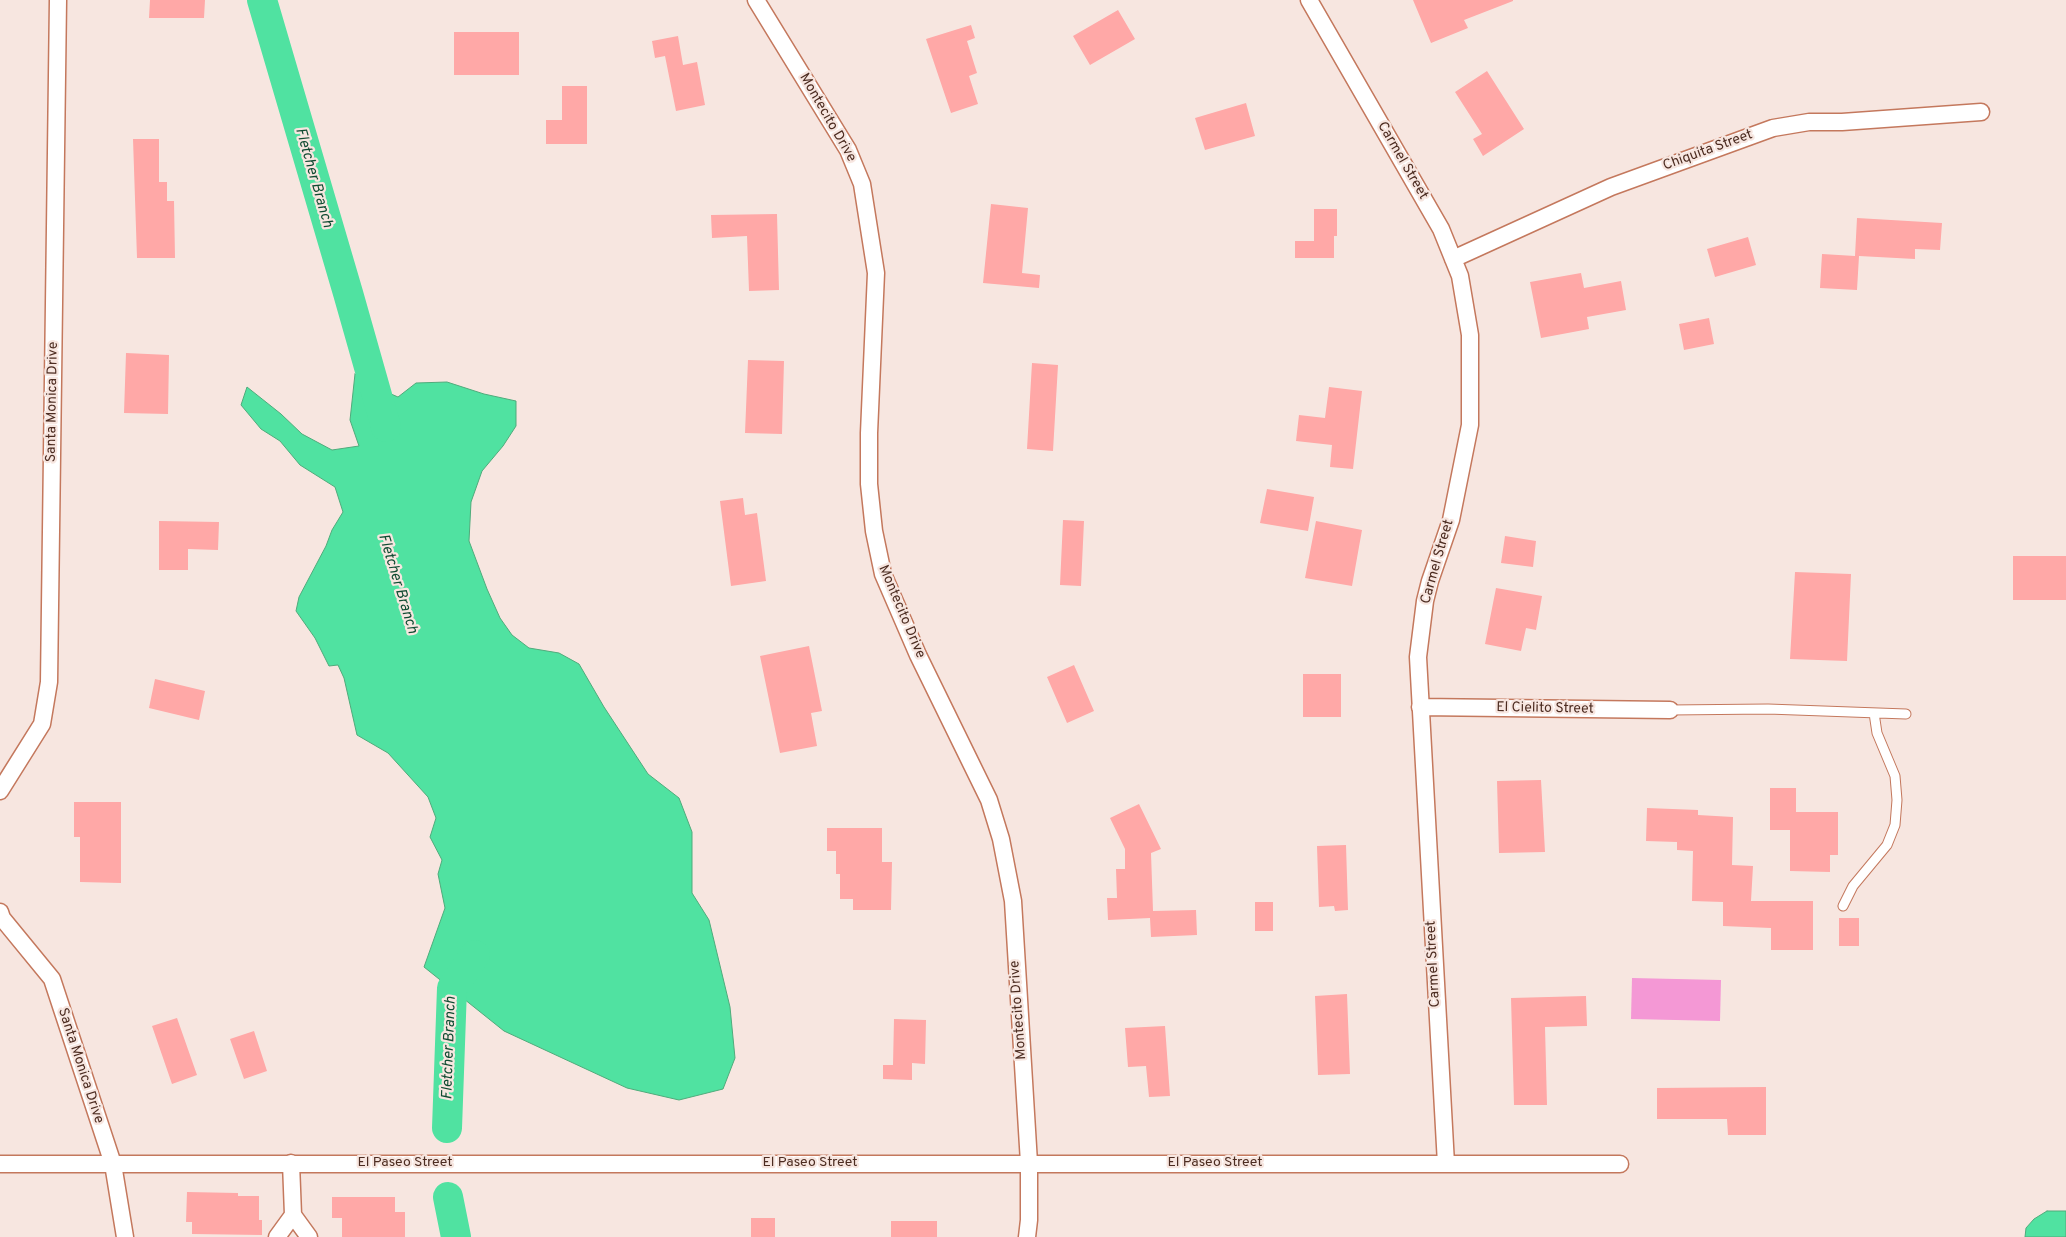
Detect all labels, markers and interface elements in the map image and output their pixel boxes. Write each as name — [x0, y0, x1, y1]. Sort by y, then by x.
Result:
street label: Montecito Drive — [795, 71, 859, 165]
street label: Carmel Street — [1373, 119, 1431, 203]
water label: Fletcher Branch — [290, 126, 336, 230]
street label: Chiquita Street — [1661, 127, 1755, 175]
street label: Santa Monica Drive — [44, 342, 62, 462]
street label: Carmel Street — [1418, 518, 1458, 606]
water label: Fletcher Branch — [373, 532, 421, 636]
street label: Montecito Drive — [874, 563, 928, 661]
street label: El Cielito Street — [1496, 700, 1594, 718]
street label: Carmel Street — [1423, 920, 1445, 1008]
street label: Montecito Drive — [1007, 960, 1031, 1060]
water label: Fletcher Branch — [439, 996, 461, 1100]
street label: Santa Monica Drive — [53, 1006, 107, 1126]
street label: El Paseo Street — [357, 1155, 453, 1171]
street label: El Paseo Street — [762, 1155, 858, 1171]
street label: El Paseo Street — [1167, 1155, 1263, 1171]

